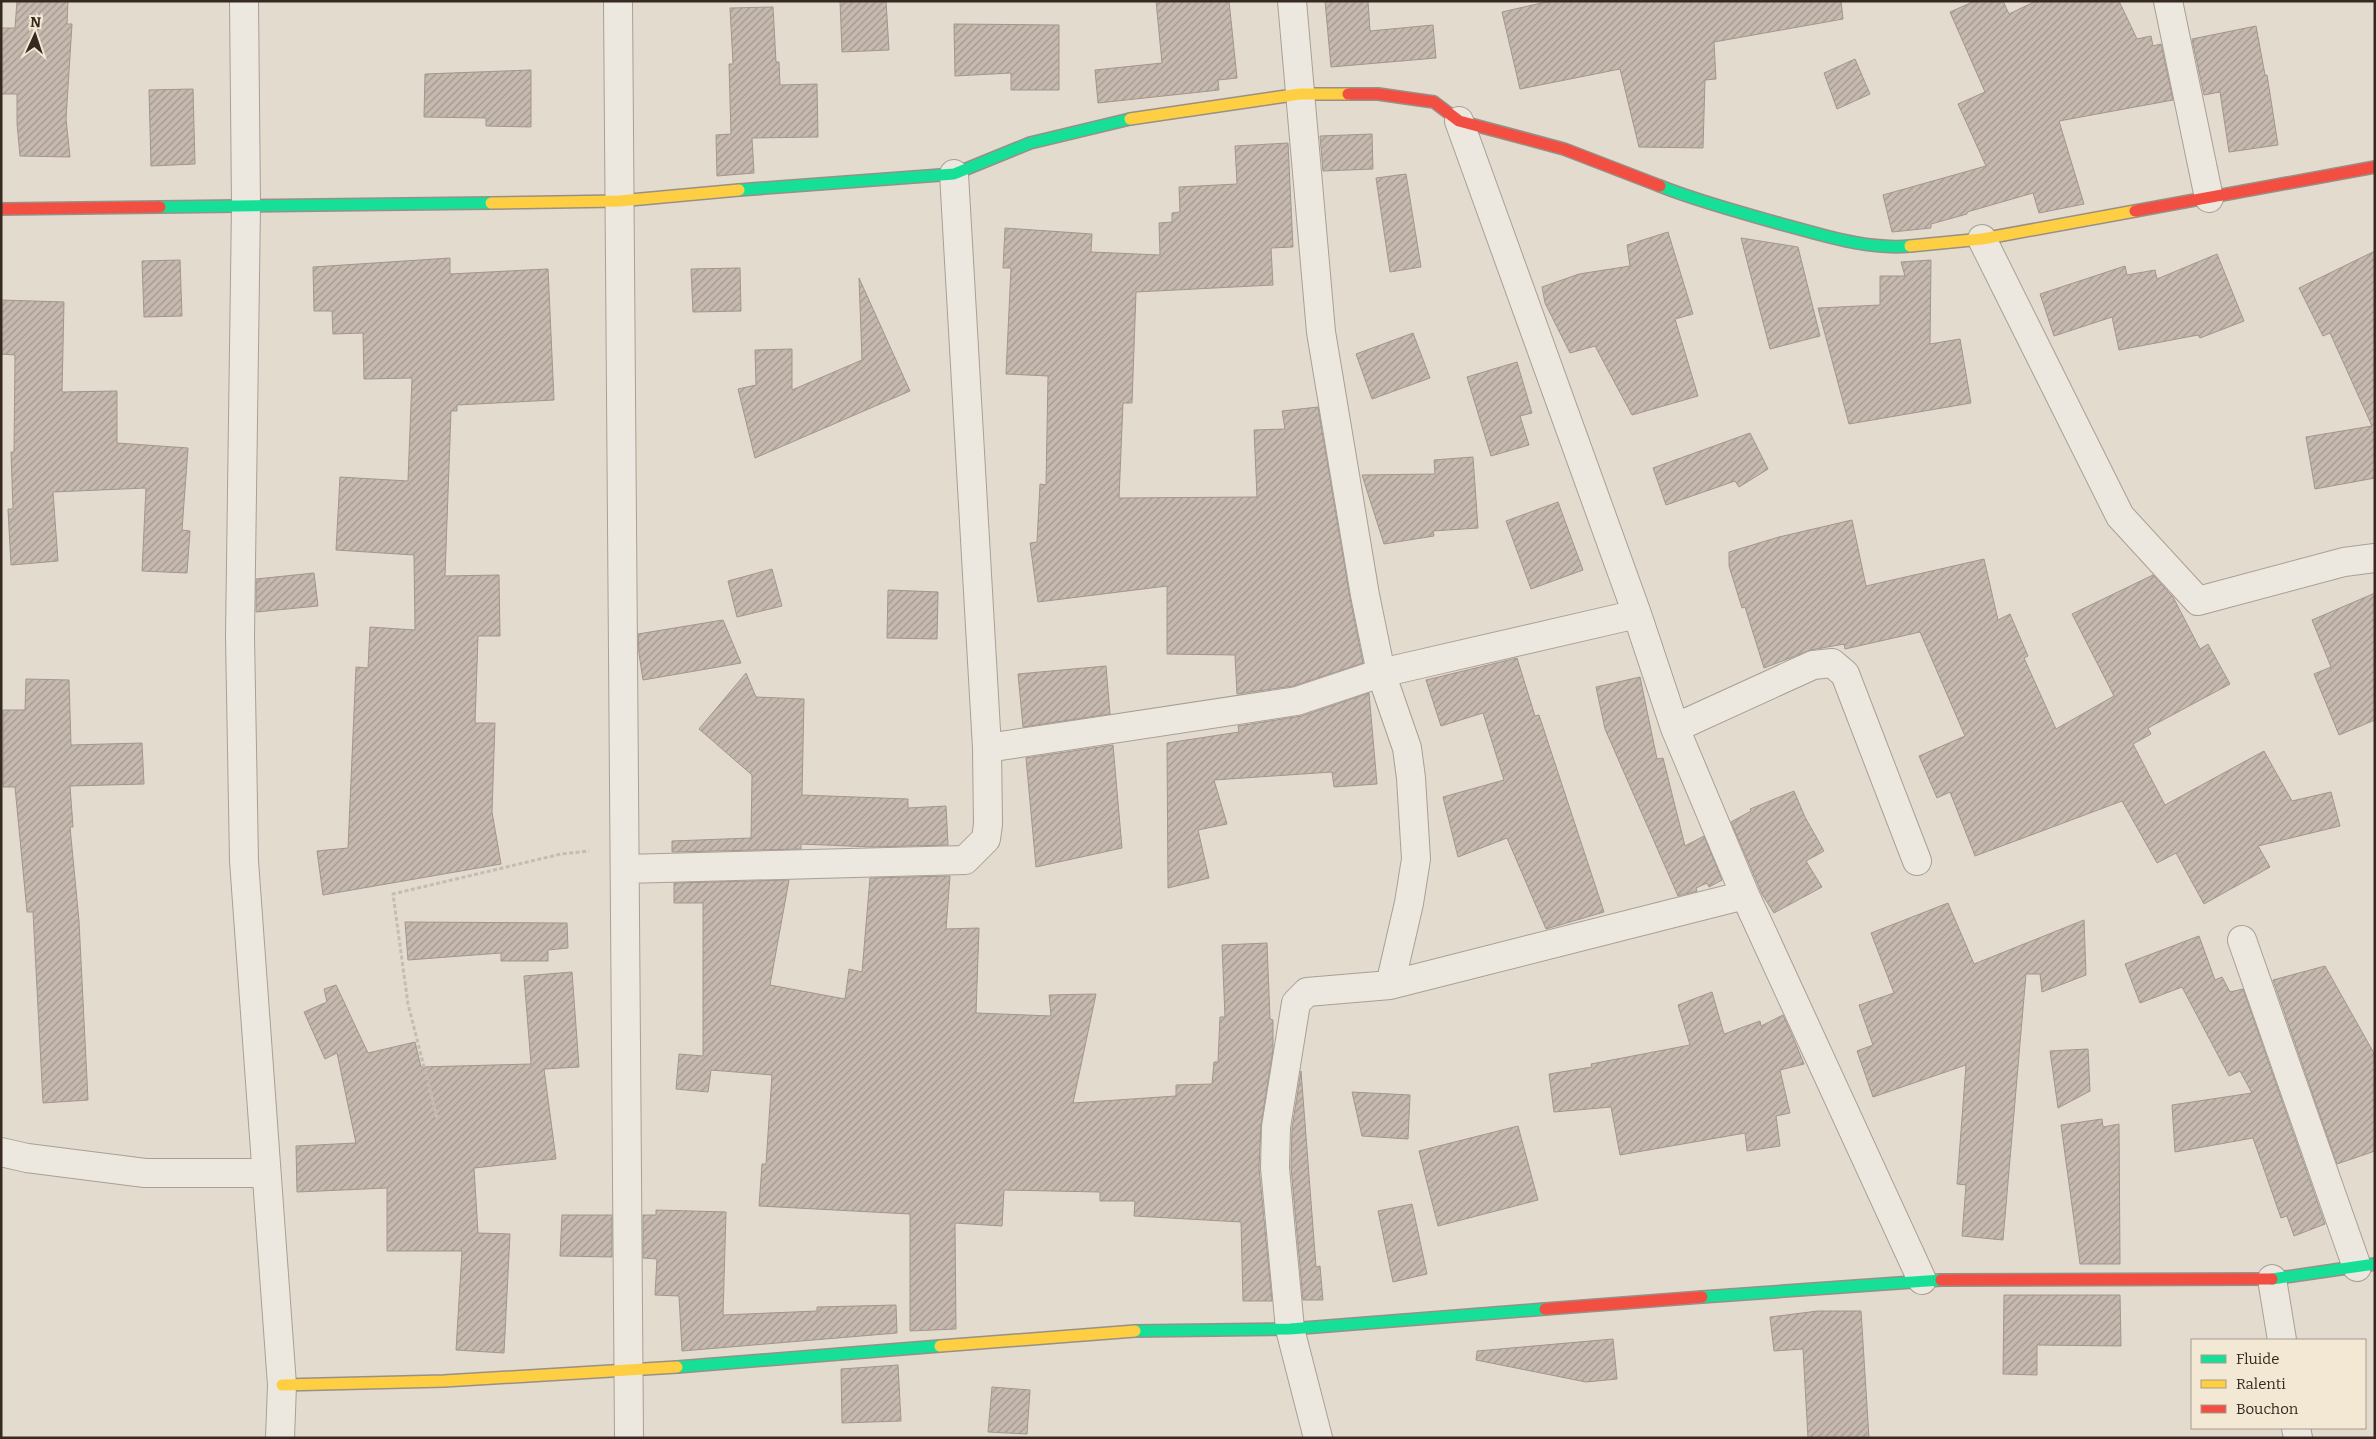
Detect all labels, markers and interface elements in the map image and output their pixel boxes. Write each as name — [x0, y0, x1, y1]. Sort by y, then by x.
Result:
north arrow — [10, 10, 60, 60]
text: N — [30, 14, 42, 31]
legend — [2191, 1339, 2366, 1429]
text: Fluide — [2236, 1350, 2279, 1368]
text: Ralenti — [2236, 1375, 2286, 1393]
text: Bouchon — [2236, 1400, 2299, 1418]

